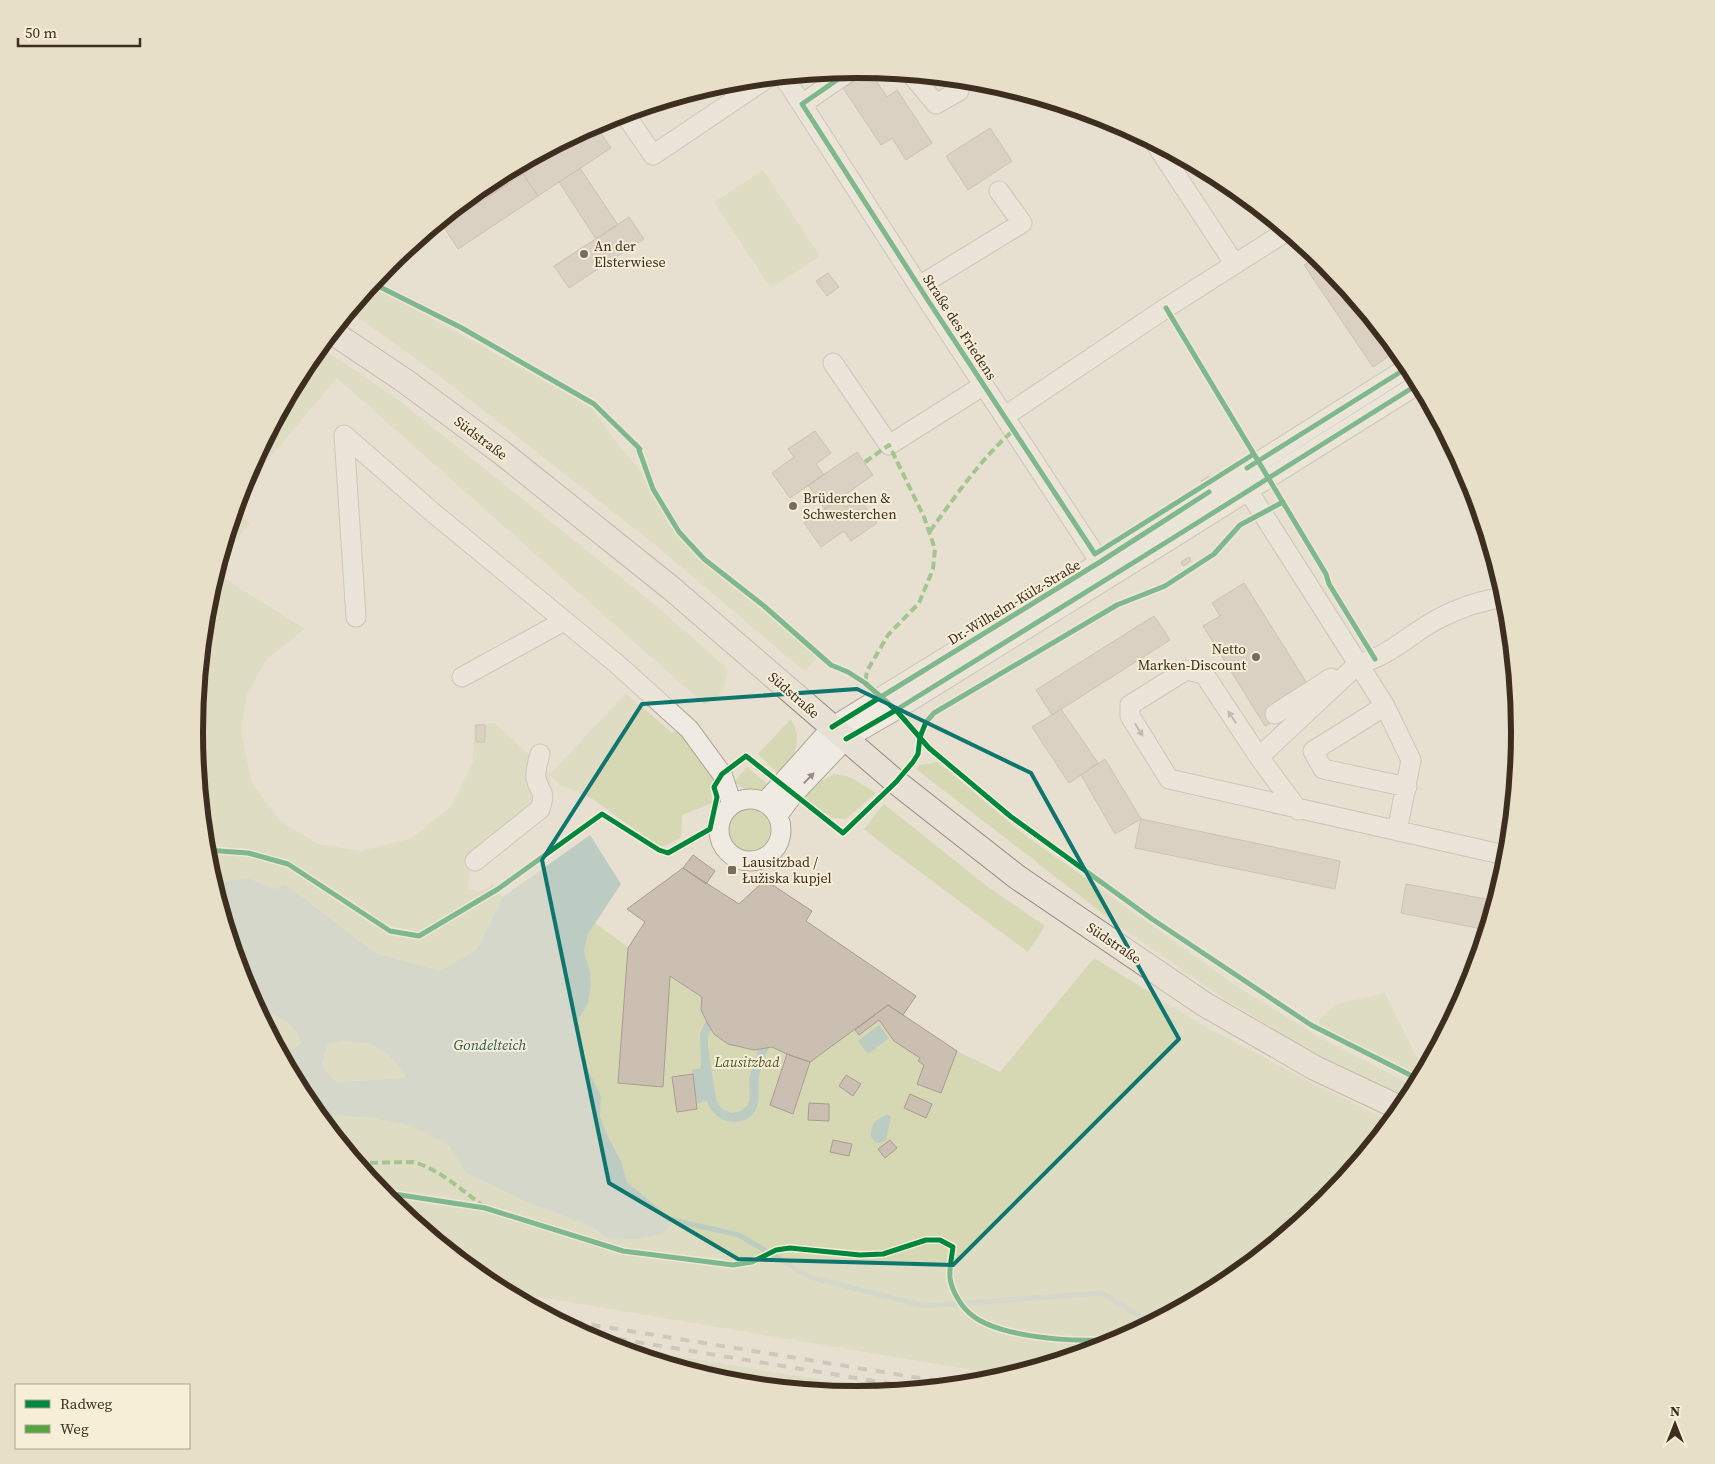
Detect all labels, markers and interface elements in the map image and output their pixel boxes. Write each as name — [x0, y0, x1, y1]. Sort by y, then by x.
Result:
scale bar — [18, 15, 140, 47]
text: 50 m — [25, 22, 57, 43]
place label: An der Elsterwiese — [594, 236, 666, 272]
marker: An der Elsterwiese — [578, 248, 590, 260]
street label: Straße des Friedens — [918, 270, 1002, 384]
street label: Südstraße — [450, 411, 512, 465]
place label: Brüderchen & Schwesterchen — [803, 488, 897, 524]
marker: Brüderchen & Schwesterchen — [787, 500, 799, 512]
street label: Dr.-Wilhelm-Külz-Straße — [944, 554, 1084, 650]
place label: Netto Marken-Discount — [1138, 639, 1246, 675]
marker: Netto Marken-Discount — [1250, 651, 1262, 663]
street label: Südstraße — [764, 667, 824, 723]
one-way arrow — [1227, 710, 1237, 723]
one-way arrow — [1134, 723, 1143, 736]
one-way arrow — [803, 772, 815, 784]
place label: Lausitzbad / Łužiska kupjel — [742, 852, 832, 888]
marker: Lausitzbad / Łužiska kupjel — [726, 864, 738, 876]
street label: Südstraße — [1083, 917, 1145, 969]
water label: Gondelteich — [453, 1034, 527, 1055]
park label: Lausitzbad — [714, 1052, 780, 1072]
legend — [15, 1384, 190, 1449]
text: Radweg — [60, 1393, 113, 1414]
north arrow — [1650, 1399, 1700, 1449]
text: N — [1670, 1401, 1680, 1421]
text: Weg — [60, 1418, 89, 1439]

